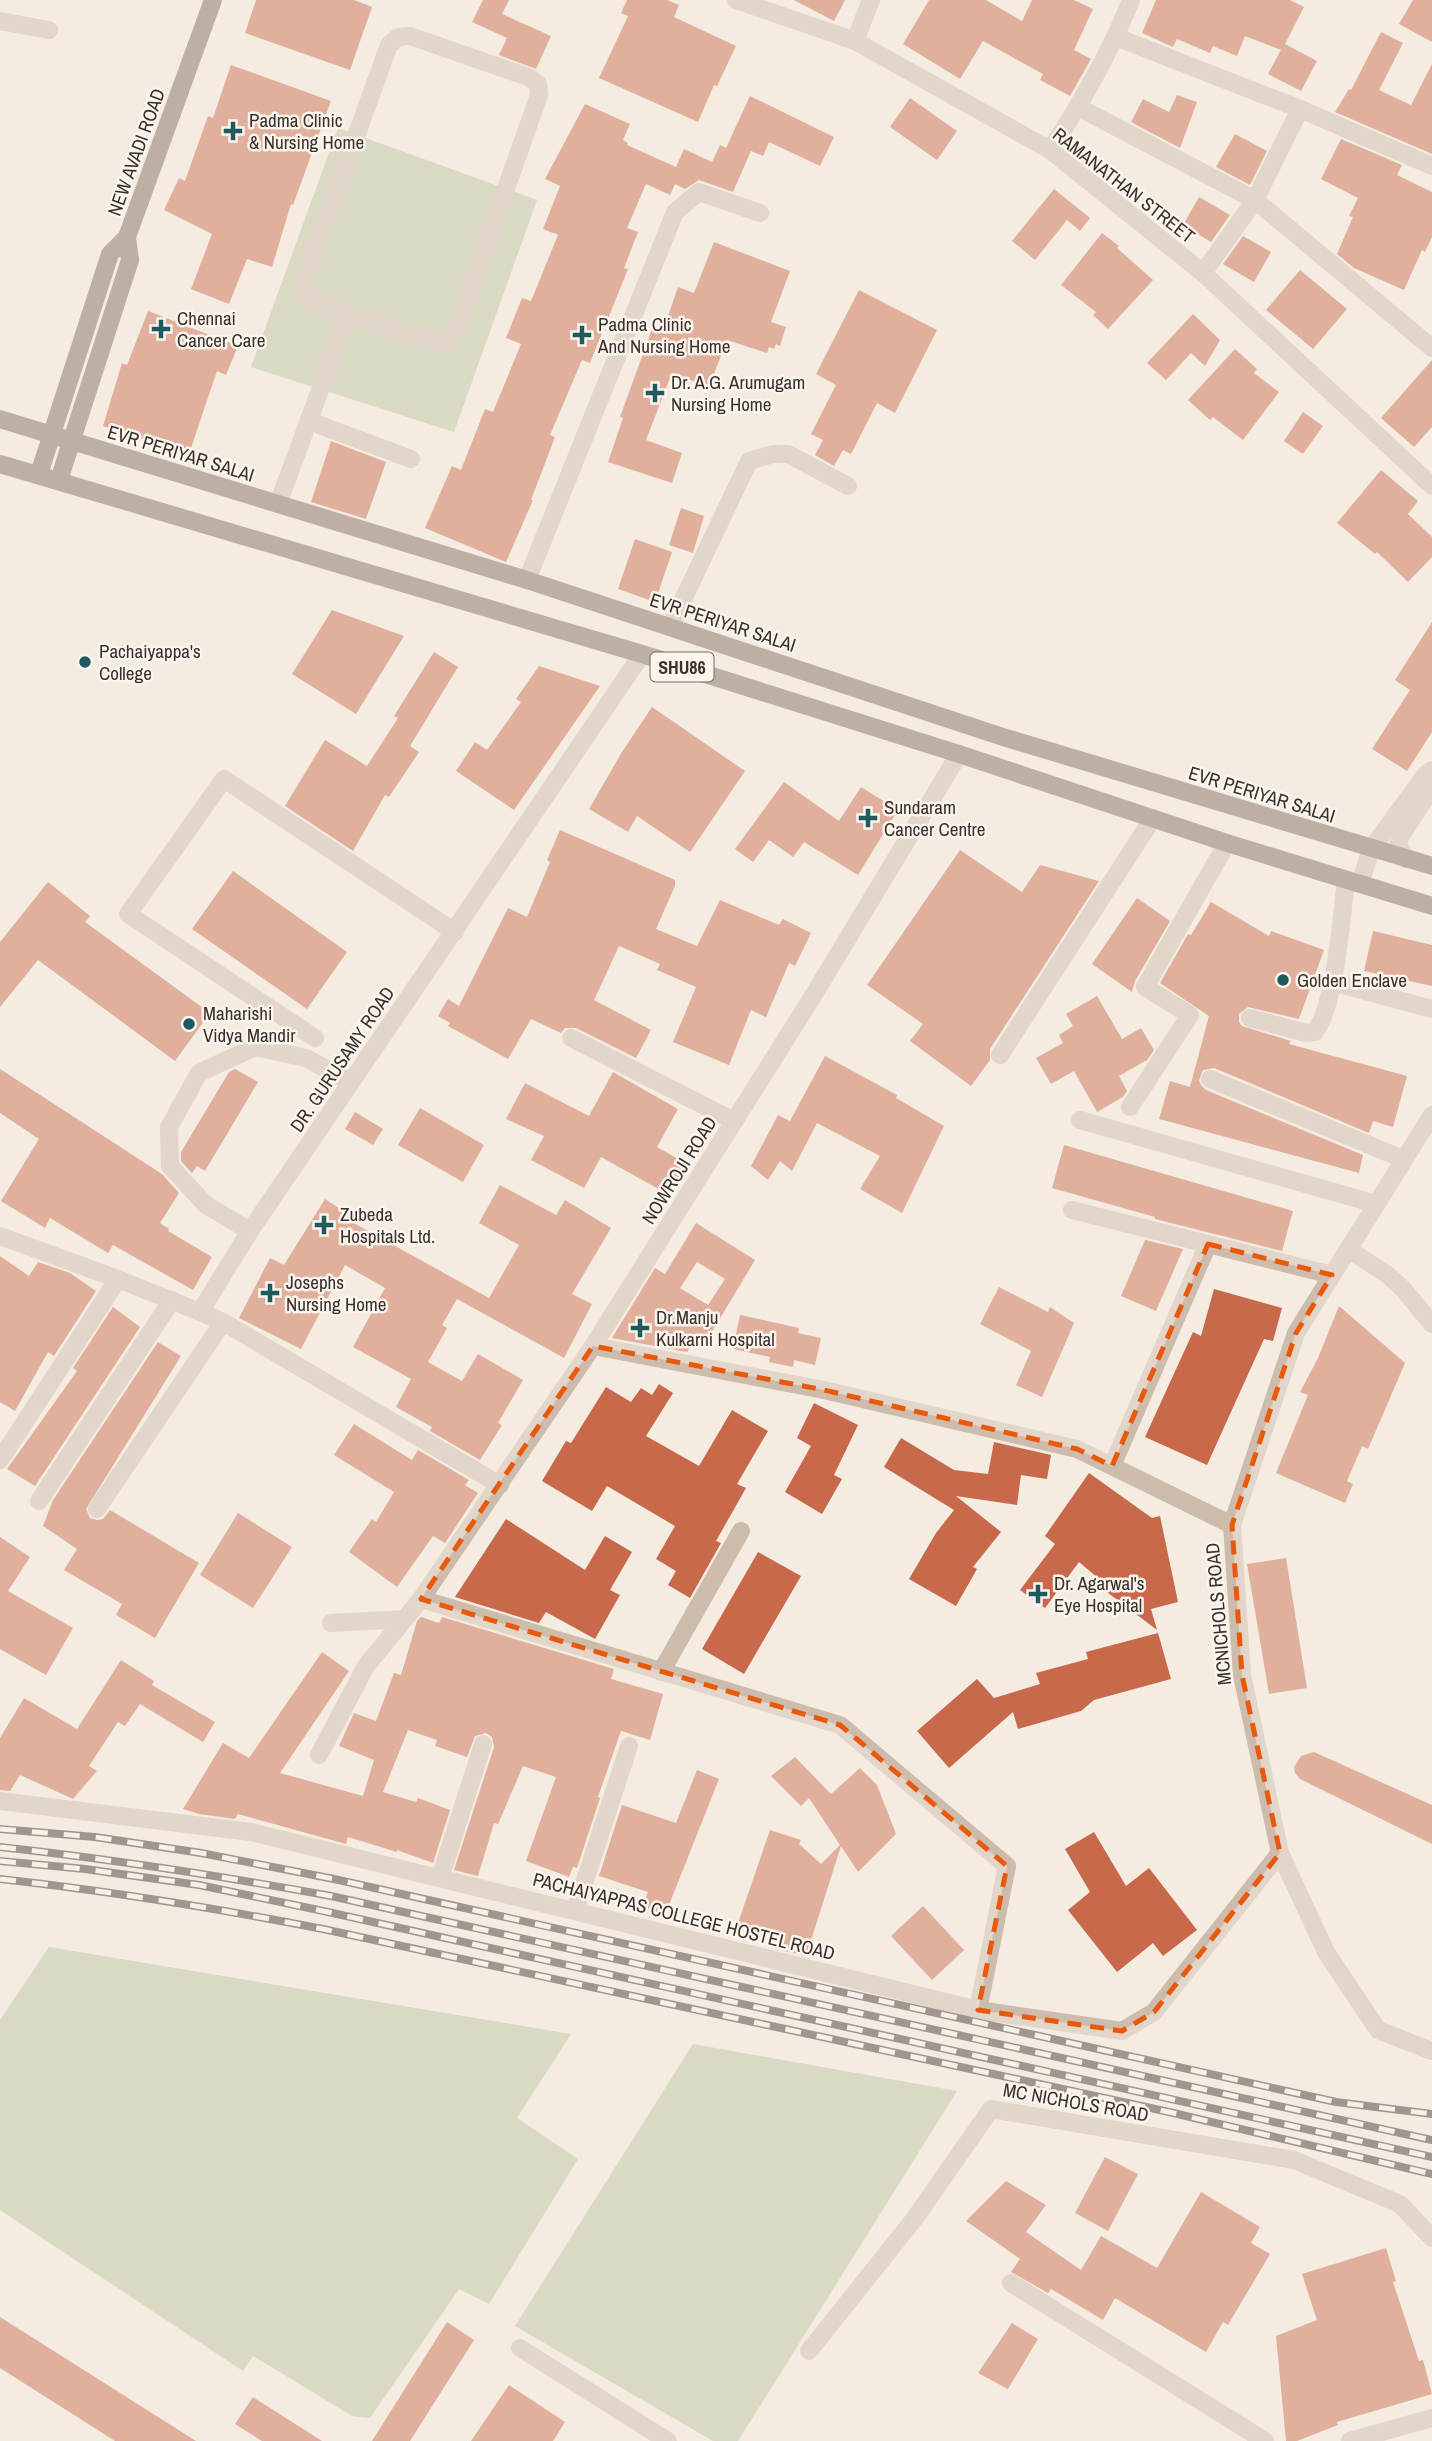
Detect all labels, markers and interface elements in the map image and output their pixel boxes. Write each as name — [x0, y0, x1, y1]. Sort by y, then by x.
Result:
street label: NEW AVADI ROAD — [101, 85, 171, 219]
place label: Padma Clinic & Nursing Home — [249, 107, 364, 155]
marker: Padma Clinic & Nursing Home — [223, 121, 243, 141]
street label: RAMANATHAN STREET — [1048, 121, 1201, 249]
place label: Chennai Cancer Care — [177, 305, 265, 353]
place label: Padma Clinic And Nursing Home — [597, 311, 731, 359]
marker: Chennai Cancer Care — [151, 319, 171, 339]
marker: Padma Clinic And Nursing Home — [572, 325, 592, 345]
place label: Dr. A.G. Arumugam Nursing Home — [671, 369, 805, 417]
marker: Dr. A.G. Arumugam Nursing Home — [645, 383, 665, 403]
street label: EVR PERIYAR SALAI — [104, 418, 258, 488]
street label: EVR PERIYAR SALAI — [647, 586, 799, 658]
place label: Pachaiyappa's College — [99, 638, 201, 686]
road number: SHU86 — [650, 652, 714, 682]
marker: Pachaiyappa's College — [77, 654, 93, 670]
street label: EVR PERIYAR SALAI — [1185, 759, 1339, 829]
place label: Sundaram Cancer Centre — [884, 794, 985, 842]
marker: Sundaram Cancer Centre — [858, 808, 878, 828]
place label: Golden Enclave — [1297, 967, 1407, 993]
marker: Golden Enclave — [1275, 972, 1291, 988]
street label: DR. GURUSAMY ROAD — [284, 981, 400, 1137]
place label: Maharishi Vidya Mandir — [203, 1000, 296, 1048]
marker: Maharishi Vidya Mandir — [181, 1016, 197, 1032]
street label: NOWROJI ROAD — [635, 1111, 723, 1229]
place label: Zubeda Hospitals Ltd. — [340, 1201, 435, 1249]
marker: Zubeda Hospitals Ltd. — [314, 1215, 334, 1235]
place label: Josephs Nursing Home — [286, 1269, 386, 1317]
marker: Josephs Nursing Home — [260, 1283, 280, 1303]
place label: Dr.Manju Kulkarni Hospital — [656, 1304, 775, 1352]
marker: Dr.Manju Kulkarni Hospital — [630, 1318, 650, 1338]
street label: MCNICHOLS ROAD — [1199, 1542, 1237, 1686]
place label: Dr. Agarwal's Eye Hospital — [1054, 1570, 1145, 1618]
marker: Dr. Agarwal's Eye Hospital — [1028, 1584, 1048, 1604]
street label: PACHAIYAPPAS COLLEGE HOSTEL ROAD — [530, 1866, 838, 1966]
street label: MC NICHOLS ROAD — [1001, 2076, 1151, 2128]

